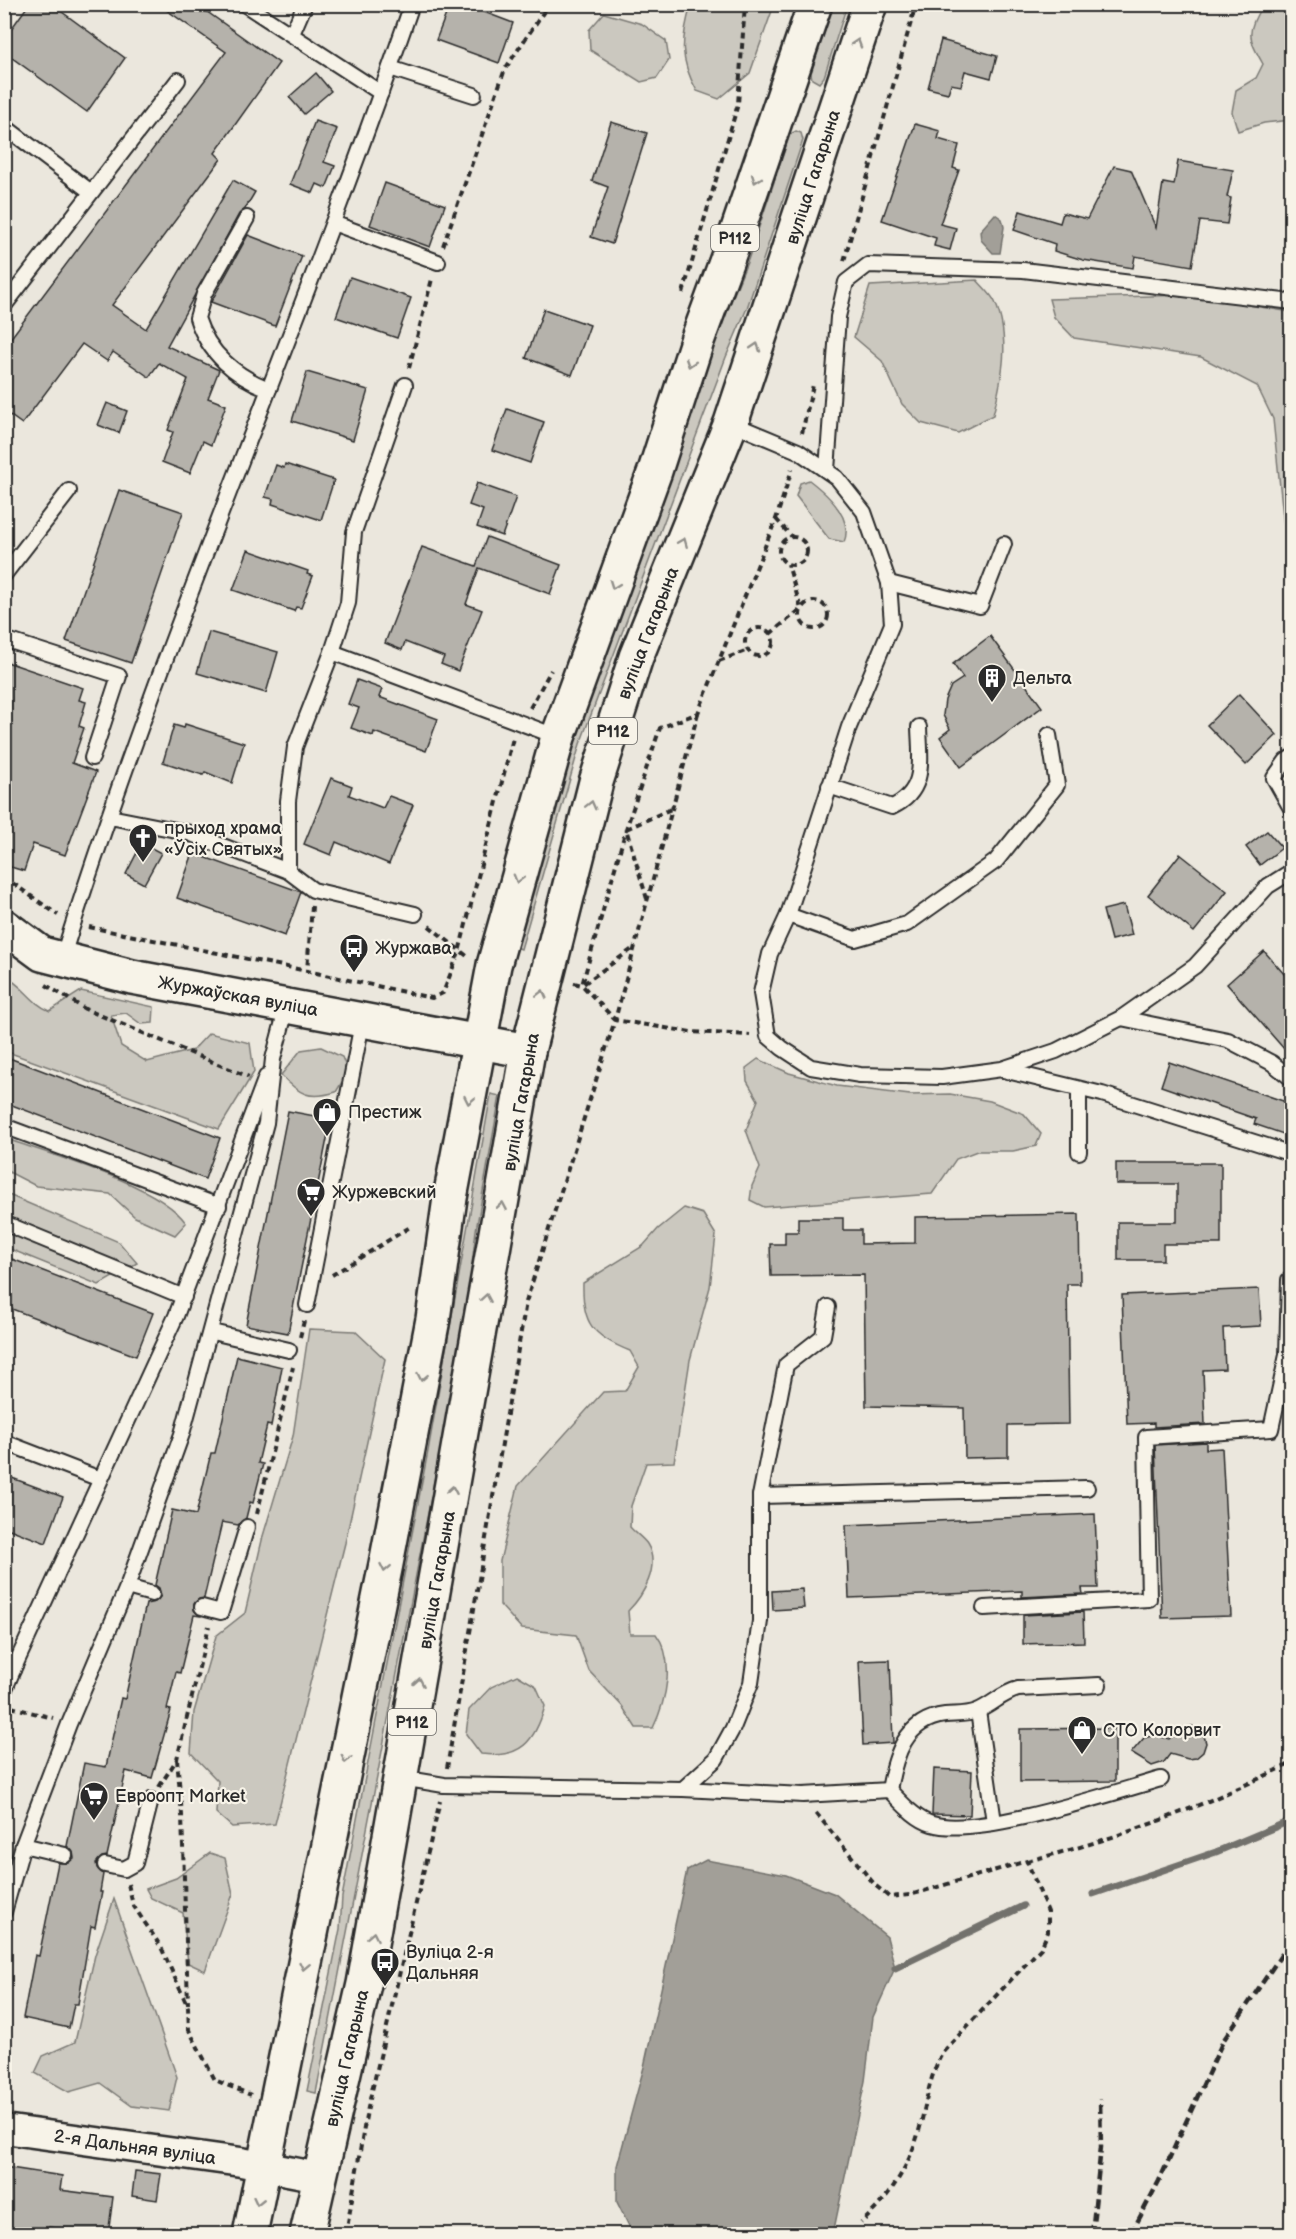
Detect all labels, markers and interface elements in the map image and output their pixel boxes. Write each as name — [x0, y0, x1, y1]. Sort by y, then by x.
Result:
one-way arrow — [850, 38, 863, 49]
street label: вуліца Гагарына — [782, 107, 845, 247]
one-way arrow — [750, 173, 763, 184]
road number: Р112 — [711, 225, 759, 251]
one-way arrow — [749, 342, 762, 353]
one-way arrow — [685, 357, 697, 368]
one-way arrow — [676, 537, 688, 548]
street label: вуліца Гагарына — [614, 564, 684, 702]
one-way arrow — [608, 579, 621, 590]
building icon: Дельта — [976, 662, 1008, 704]
place label: Дельта — [1013, 668, 1072, 689]
road number: Р112 — [589, 718, 637, 744]
one-way arrow — [583, 800, 596, 810]
place label: прыход храма «Ўсіх Святых» — [164, 818, 283, 860]
church icon: прыход храма «Ўсіх Святых» — [127, 822, 159, 864]
one-way arrow — [513, 873, 525, 884]
bus stop icon: Журжава — [338, 932, 370, 974]
place label: Журжава — [375, 938, 452, 959]
street label: Журжаўская вуліца — [156, 972, 320, 1021]
one-way arrow — [535, 989, 548, 999]
street label: вуліца Гагарына — [499, 1031, 544, 1173]
one-way arrow — [463, 1095, 476, 1105]
shop icon: Престиж — [311, 1096, 343, 1138]
place label: Престиж — [348, 1102, 422, 1123]
supermarket icon: Журжевский — [295, 1176, 327, 1218]
place label: Журжевский — [332, 1182, 437, 1203]
one-way arrow — [495, 1201, 508, 1211]
one-way arrow — [479, 1293, 492, 1303]
one-way arrow — [416, 1371, 429, 1381]
one-way arrow — [446, 1485, 458, 1495]
street label: вуліца Гагарына — [415, 1509, 460, 1651]
one-way arrow — [379, 1563, 392, 1573]
one-way arrow — [412, 1677, 425, 1687]
road number: Р112 — [388, 1709, 436, 1735]
shop icon: СТО Колорвит — [1066, 1714, 1098, 1756]
place label: СТО Колорвит — [1103, 1720, 1222, 1741]
one-way arrow — [340, 1754, 353, 1764]
supermarket icon: Евроопт Market — [78, 1780, 110, 1822]
place label: Евроопт Market — [115, 1786, 246, 1807]
one-way arrow — [366, 1931, 379, 1941]
place label: Вуліца 2-я Дальняя — [406, 1942, 494, 1984]
bus stop icon: Вуліца 2-я Дальняя — [369, 1946, 401, 1988]
one-way arrow — [298, 1961, 311, 1971]
street label: вуліца Гагарына — [321, 1987, 374, 2129]
street label: 2-я Дальняя вуліца — [53, 2126, 218, 2169]
one-way arrow — [252, 2196, 265, 2206]

